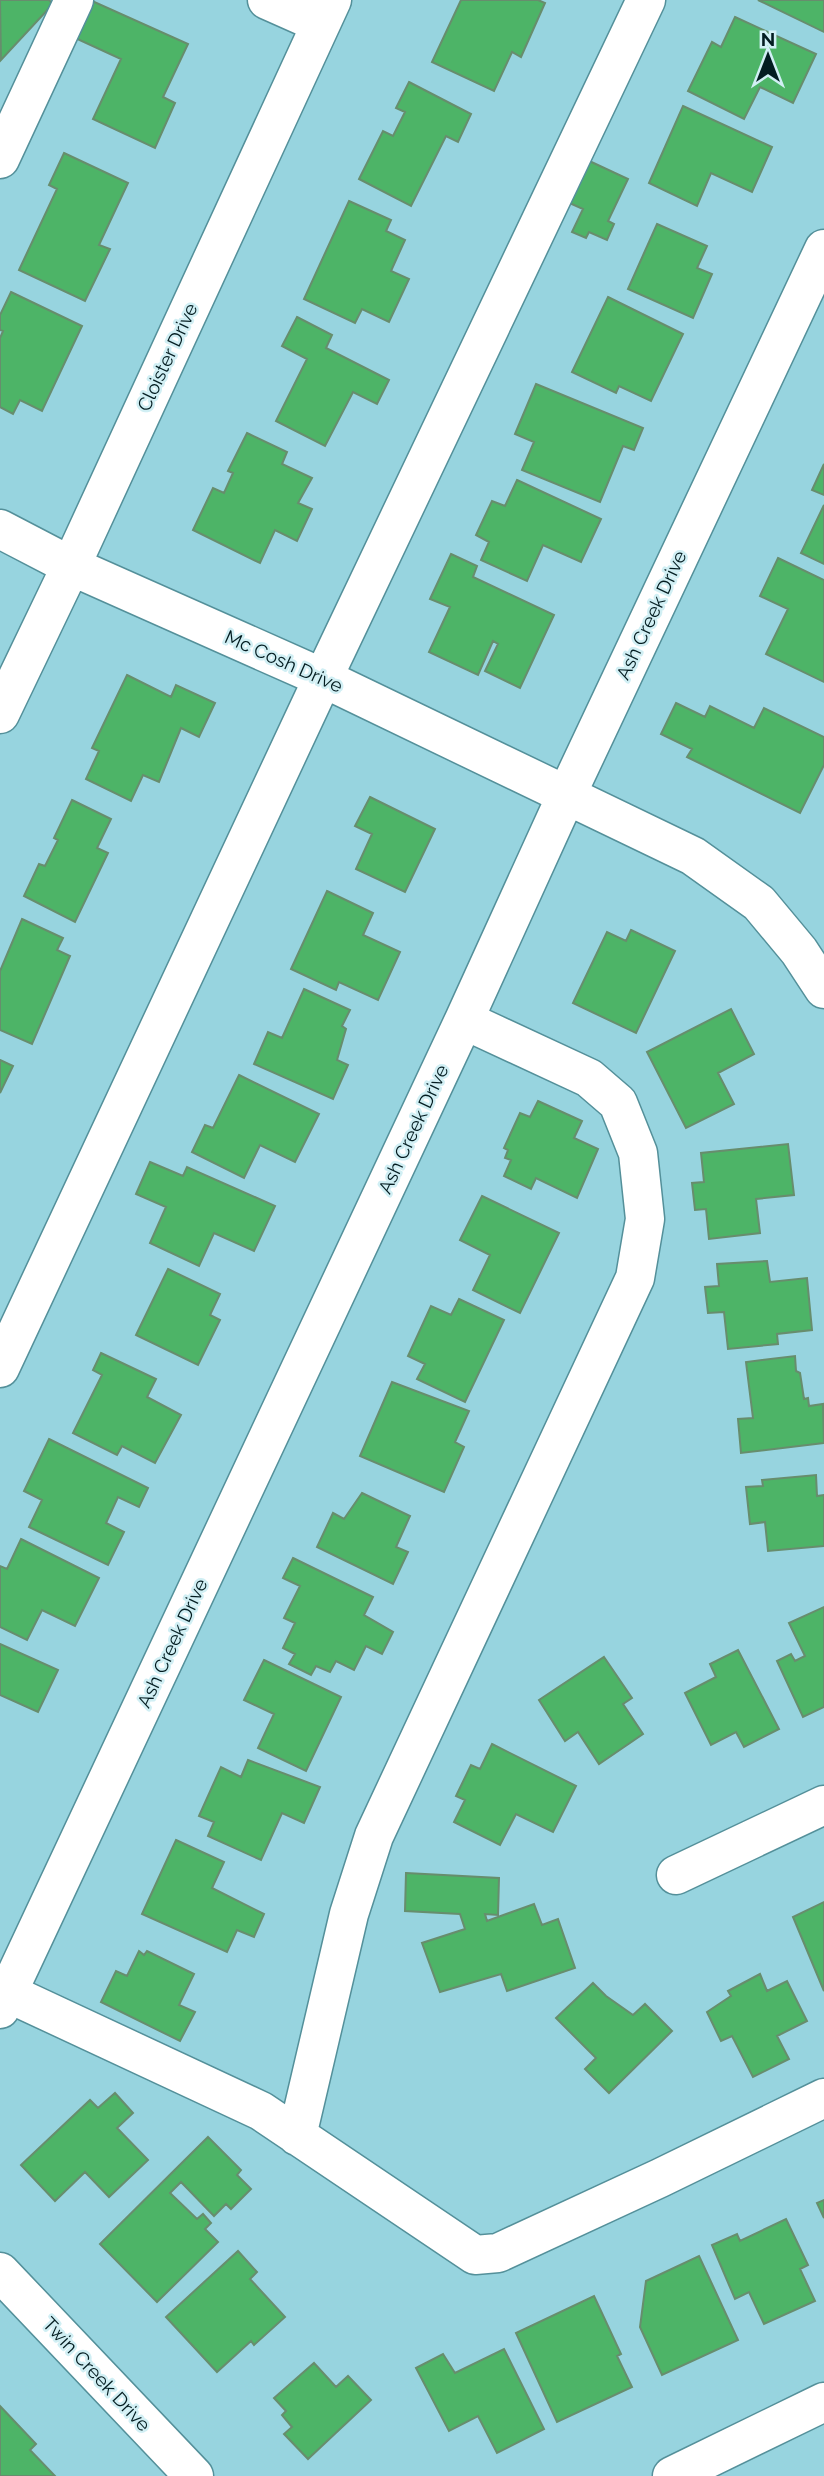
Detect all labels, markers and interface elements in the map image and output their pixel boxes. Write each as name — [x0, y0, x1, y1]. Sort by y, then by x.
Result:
north arrow — [733, 21, 803, 91]
text: N — [761, 28, 775, 50]
street label: Cloister Drive — [132, 300, 202, 414]
street label: Ash Creek Drive — [611, 547, 691, 683]
street label: Mc Cosh Drive — [222, 625, 346, 697]
street label: Ash Creek Drive — [373, 1061, 453, 1197]
street label: Ash Creek Drive — [132, 1575, 212, 1711]
street label: Twin Creek Drive — [39, 2313, 155, 2435]

